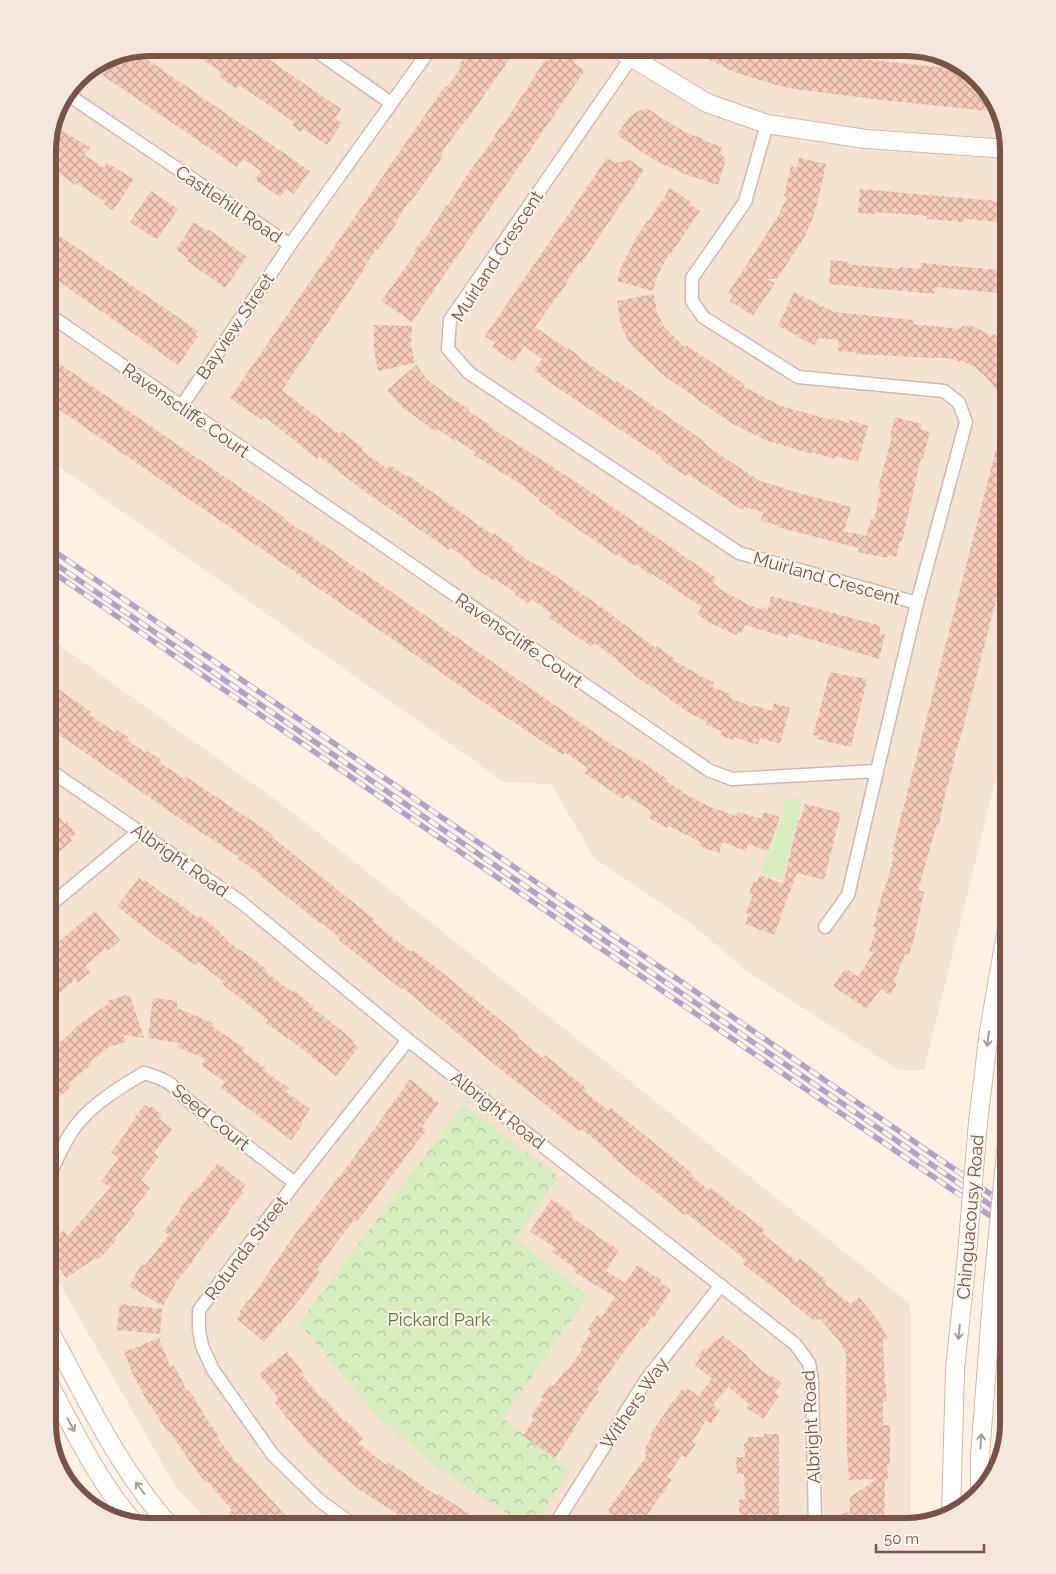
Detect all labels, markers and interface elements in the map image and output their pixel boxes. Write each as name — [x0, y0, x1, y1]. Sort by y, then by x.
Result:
street label: Castlehill Road — [172, 161, 286, 247]
street label: Muirland Crescent — [447, 186, 547, 326]
street label: Bayview Street — [192, 269, 278, 383]
street label: Ravenscliffe Court — [118, 358, 254, 462]
street label: Muirland Crescent — [751, 547, 903, 609]
street label: Ravenscliffe Court — [451, 588, 587, 692]
street label: Albright Road — [127, 819, 233, 901]
one-way arrow — [983, 1031, 993, 1047]
street label: Albright Road — [447, 1067, 549, 1153]
street label: Seed Court — [168, 1079, 254, 1155]
street label: Chinguacousy Road — [952, 1134, 988, 1300]
street label: Rotunda Street — [200, 1192, 292, 1304]
park label: Pickard Park — [388, 1309, 491, 1330]
one-way arrow — [954, 1324, 964, 1340]
street label: Withers Way — [596, 1353, 672, 1453]
street label: Albright Road — [798, 1370, 824, 1484]
one-way arrow — [66, 1418, 76, 1432]
one-way arrow — [977, 1433, 986, 1449]
one-way arrow — [135, 1481, 145, 1495]
scale bar — [876, 1522, 984, 1554]
text: 50 m — [884, 1530, 919, 1548]

